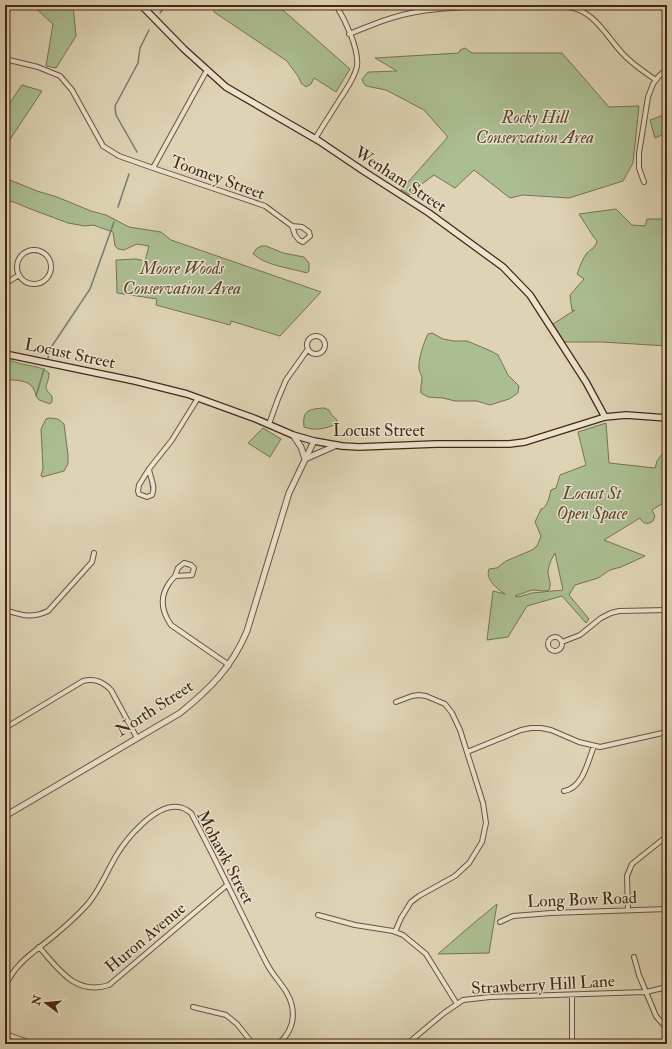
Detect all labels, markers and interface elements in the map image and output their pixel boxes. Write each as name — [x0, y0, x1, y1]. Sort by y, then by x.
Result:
park label: Rocky Hill Conservation Area — [476, 107, 594, 148]
street label: Wenham Street — [350, 141, 451, 217]
street label: Toomey Street — [167, 151, 268, 205]
park label: Moore Woods Conservation Area — [123, 258, 241, 299]
street label: Locust Street — [23, 334, 118, 373]
street label: Locust Street — [333, 420, 426, 441]
park label: Locust St Open Space — [556, 483, 628, 524]
street label: North Street — [112, 675, 197, 741]
street label: Mohawk Street — [192, 807, 259, 908]
street label: Long Bow Road — [527, 887, 638, 912]
street label: Huron Avenue — [101, 898, 190, 977]
street label: Strawberry Hill Lane — [471, 970, 615, 1000]
north arrow — [26, 983, 66, 1023]
text: N — [29, 993, 45, 1008]

